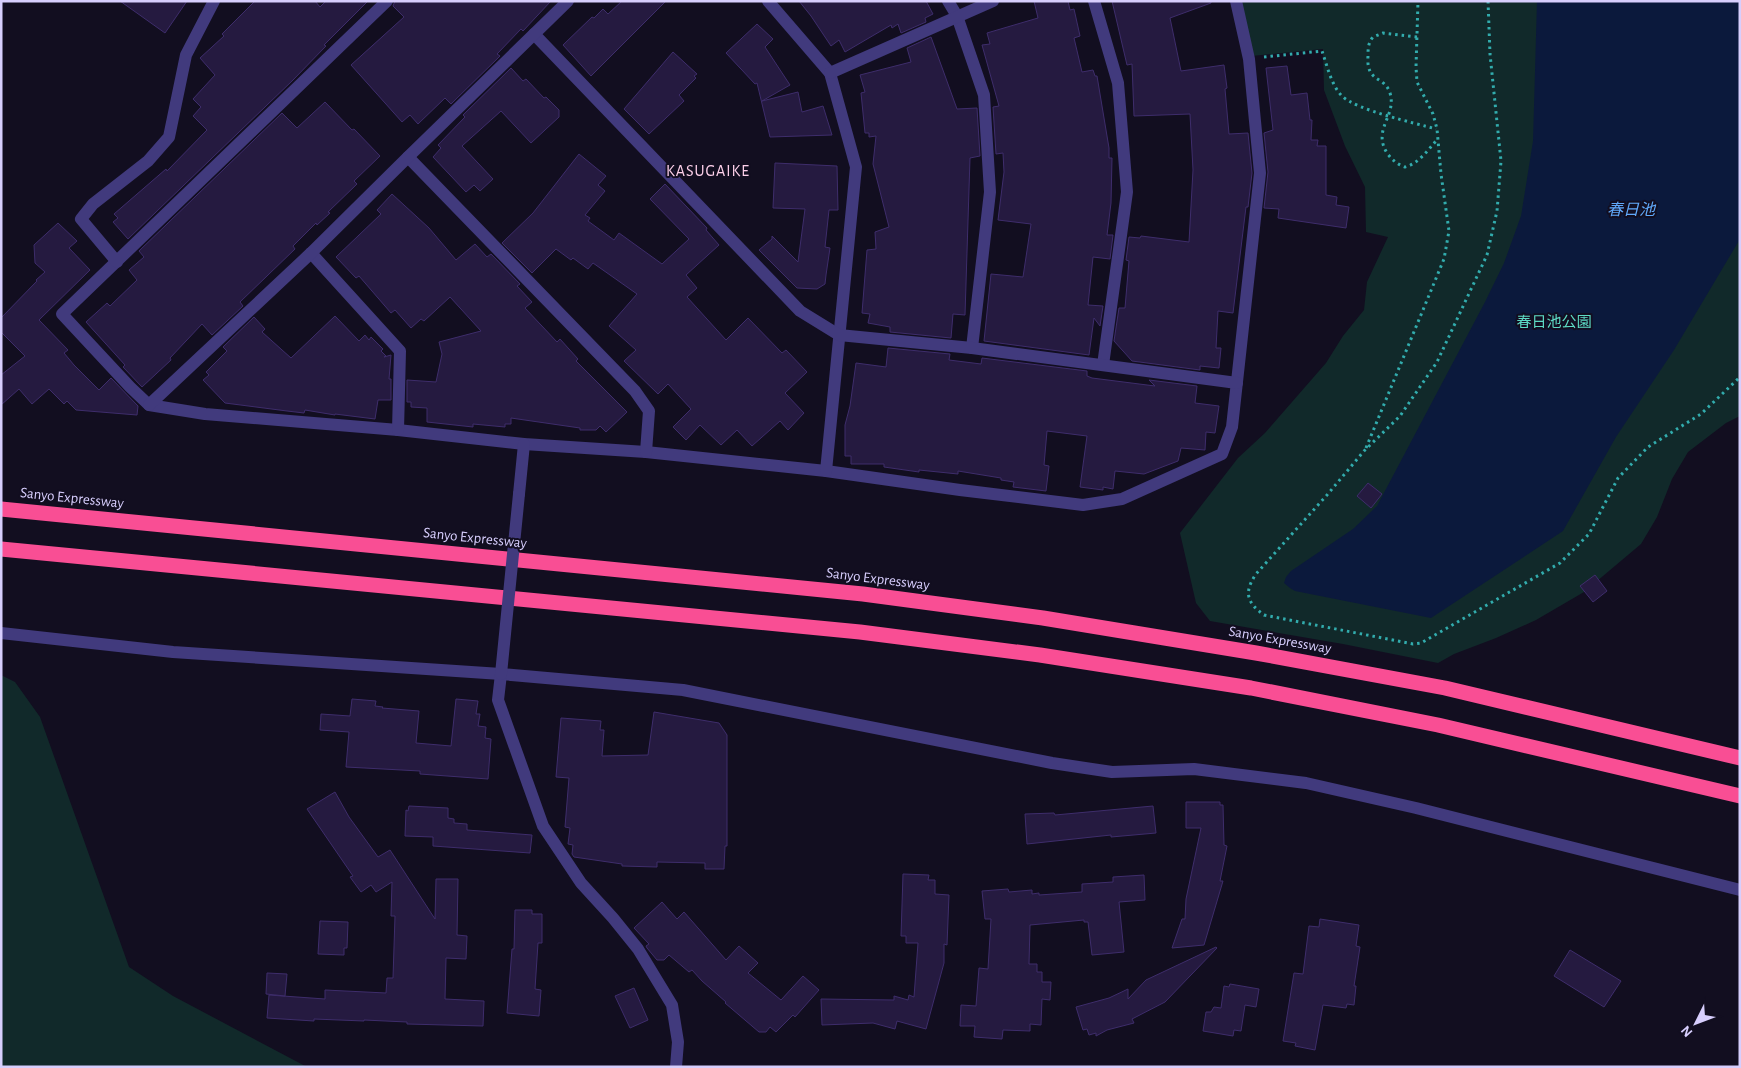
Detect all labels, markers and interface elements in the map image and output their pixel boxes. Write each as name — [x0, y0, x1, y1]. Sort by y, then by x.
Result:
district label: KASUGAIKE — [666, 163, 750, 179]
water label: 春日池 — [1607, 201, 1657, 218]
park label: 春日池公園 — [1516, 314, 1592, 330]
street label: Sanyo Expressway — [19, 485, 125, 511]
street label: Sanyo Expressway — [422, 525, 528, 551]
street label: Sanyo Expressway — [825, 565, 931, 593]
street label: Sanyo Expressway — [1227, 624, 1333, 657]
north arrow — [1671, 998, 1721, 1048]
text: N — [1679, 1023, 1696, 1039]

